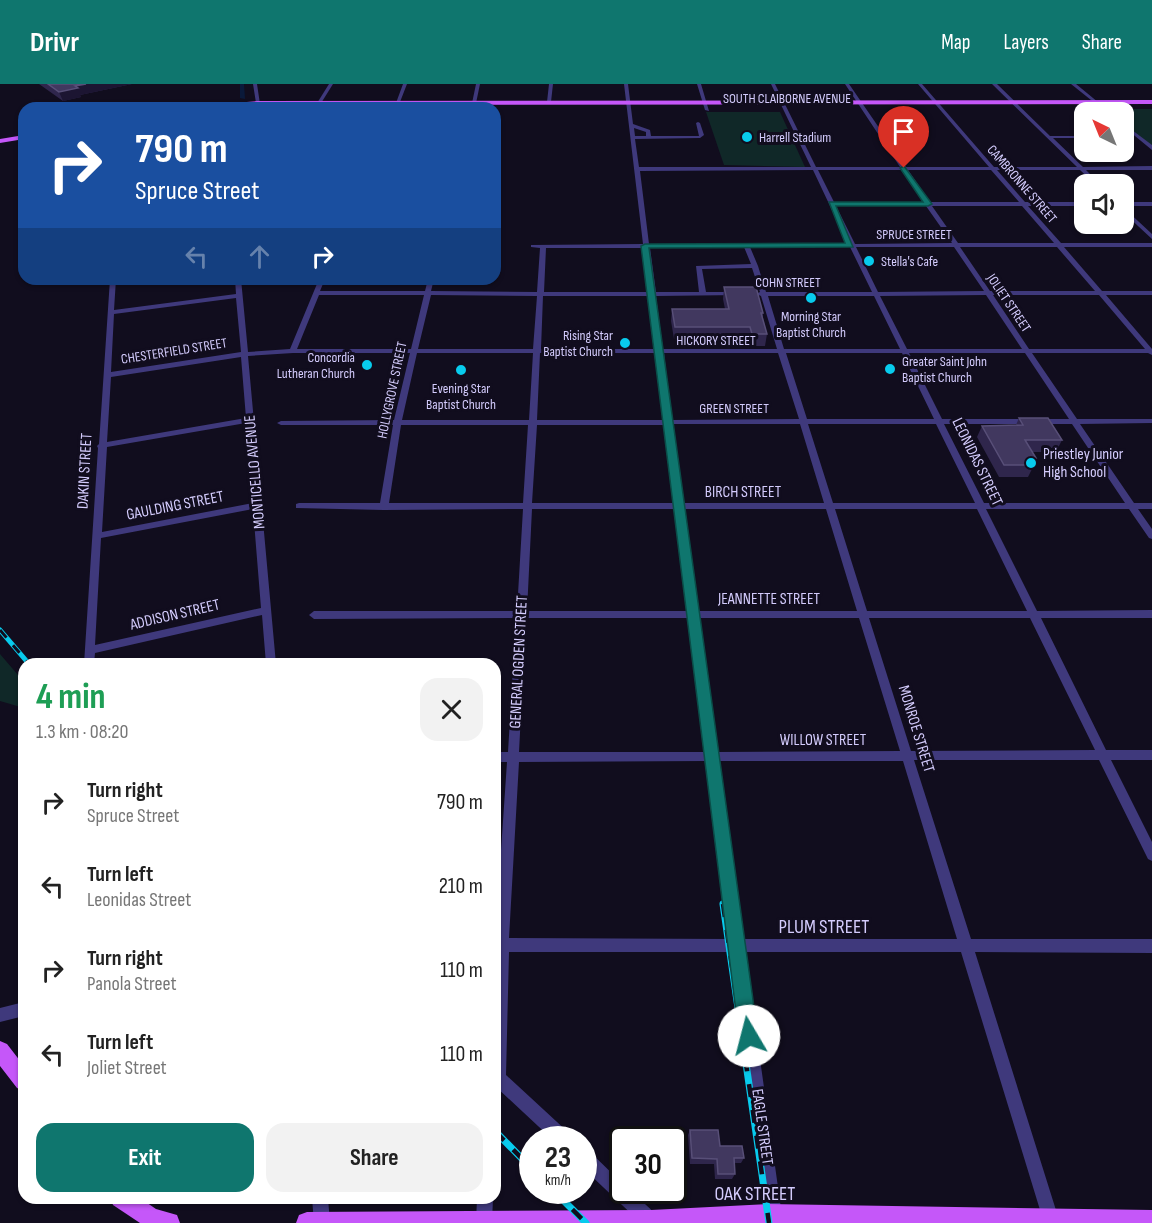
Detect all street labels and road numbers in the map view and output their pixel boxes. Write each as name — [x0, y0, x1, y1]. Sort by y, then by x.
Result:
street label: SOUTH CLAIBORNE AVENUE — [723, 90, 851, 107]
street label: CAMBRONNE STREET — [983, 141, 1061, 227]
street label: SPRUCE STREET — [876, 226, 952, 243]
street label: JOLIET STREET — [983, 270, 1035, 336]
street label: COHN STREET — [755, 274, 821, 291]
street label: HICKORY STREET — [676, 332, 756, 349]
street label: CHESTERFIELD STREET — [120, 334, 229, 368]
street label: HOLLYGROVE STREET — [373, 340, 411, 440]
street label: GREEN STREET — [699, 400, 769, 417]
street label: MONTICELLO AVENUE — [241, 414, 269, 530]
street label: LEONIDAS STREET — [947, 415, 1007, 510]
street label: DAKIN STREET — [74, 432, 96, 509]
street label: BIRCH STREET — [705, 483, 782, 502]
street label: GAULDING STREET — [125, 487, 226, 525]
street label: JEANNETTE STREET — [717, 590, 820, 609]
street label: GENERAL OGDEN STREET — [506, 594, 532, 729]
street label: ADDISON STREET — [127, 595, 222, 635]
street label: MONROE STREET — [894, 683, 938, 775]
street label: WILLOW STREET — [780, 731, 867, 750]
street label: PLUM STREET — [779, 915, 869, 939]
street label: EAGLE STREET — [747, 1088, 777, 1167]
street label: OAK STREET — [715, 1182, 795, 1206]

